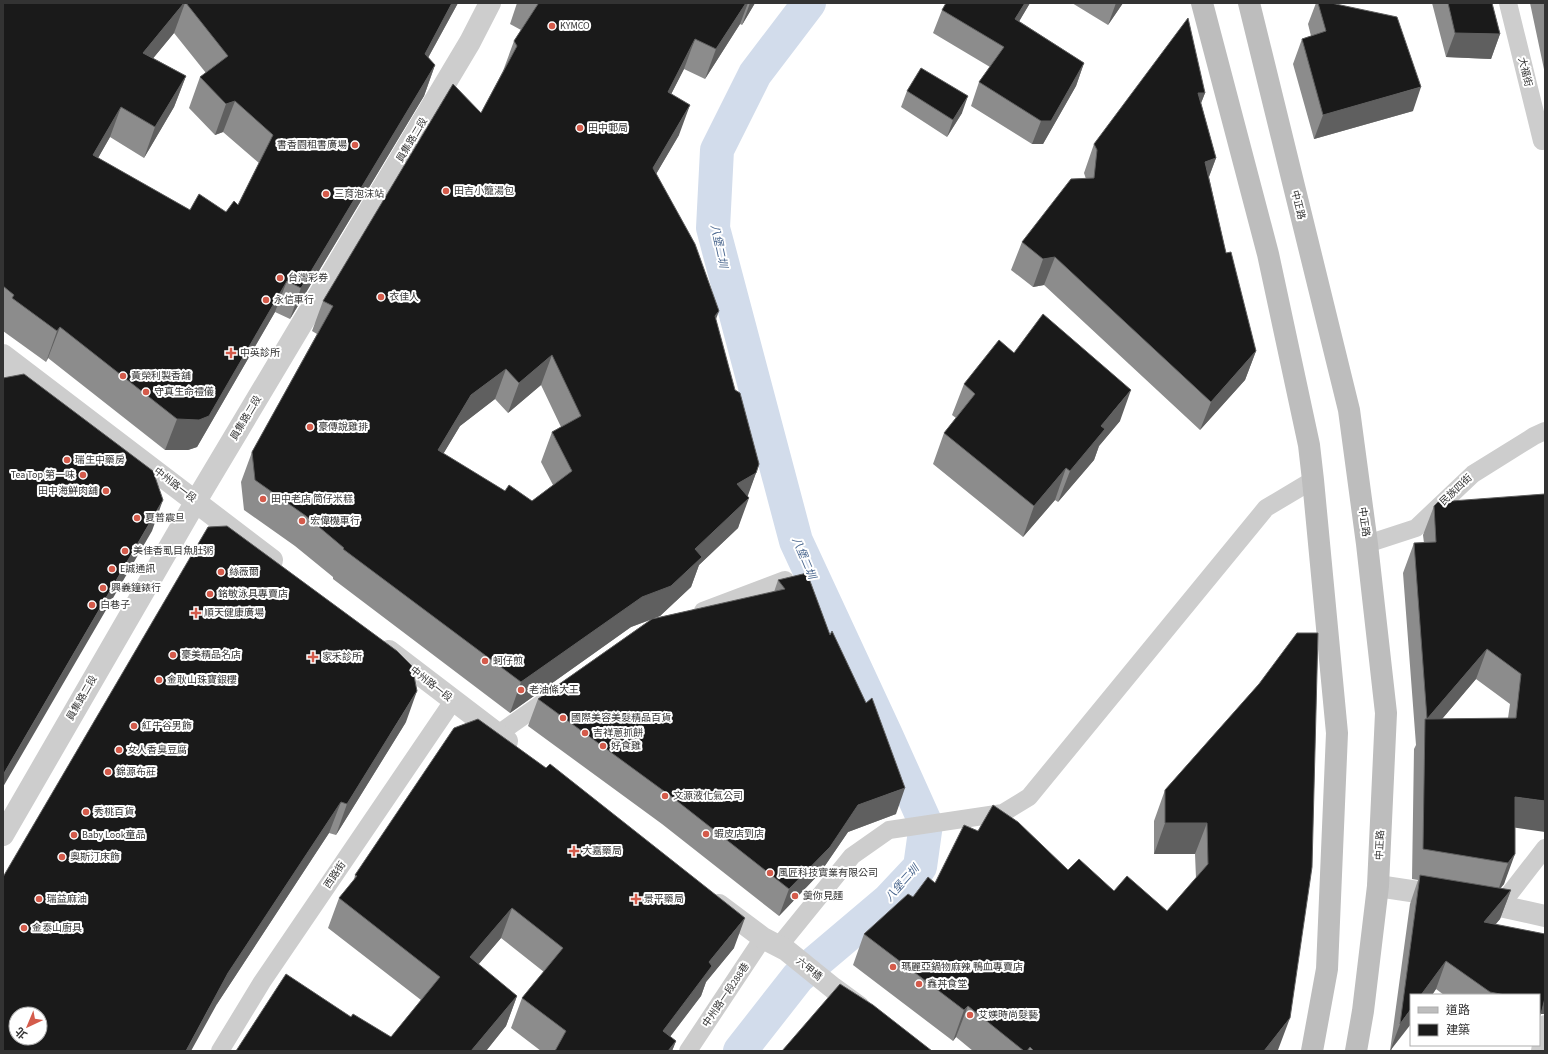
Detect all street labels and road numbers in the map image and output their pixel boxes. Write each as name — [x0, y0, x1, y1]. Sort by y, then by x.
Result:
street label: 大福街 — [1515, 56, 1535, 88]
street label: 員集路二段 — [393, 115, 431, 165]
street label: 中正路 — [1288, 189, 1308, 221]
street label: 員集路二段 — [227, 393, 265, 443]
street label: 中州路一段 — [151, 464, 199, 506]
street label: 民族四街 — [1437, 471, 1475, 509]
street label: 中正路 — [1355, 506, 1373, 538]
street label: 中州路一段 — [407, 663, 455, 705]
street label: 員集路二段 — [63, 673, 101, 723]
street label: 中正路 — [1372, 830, 1388, 860]
street label: 西路街 — [321, 859, 349, 891]
street label: 六甲橋 — [793, 954, 825, 984]
street label: 中州路一段288巷 — [699, 960, 753, 1030]

